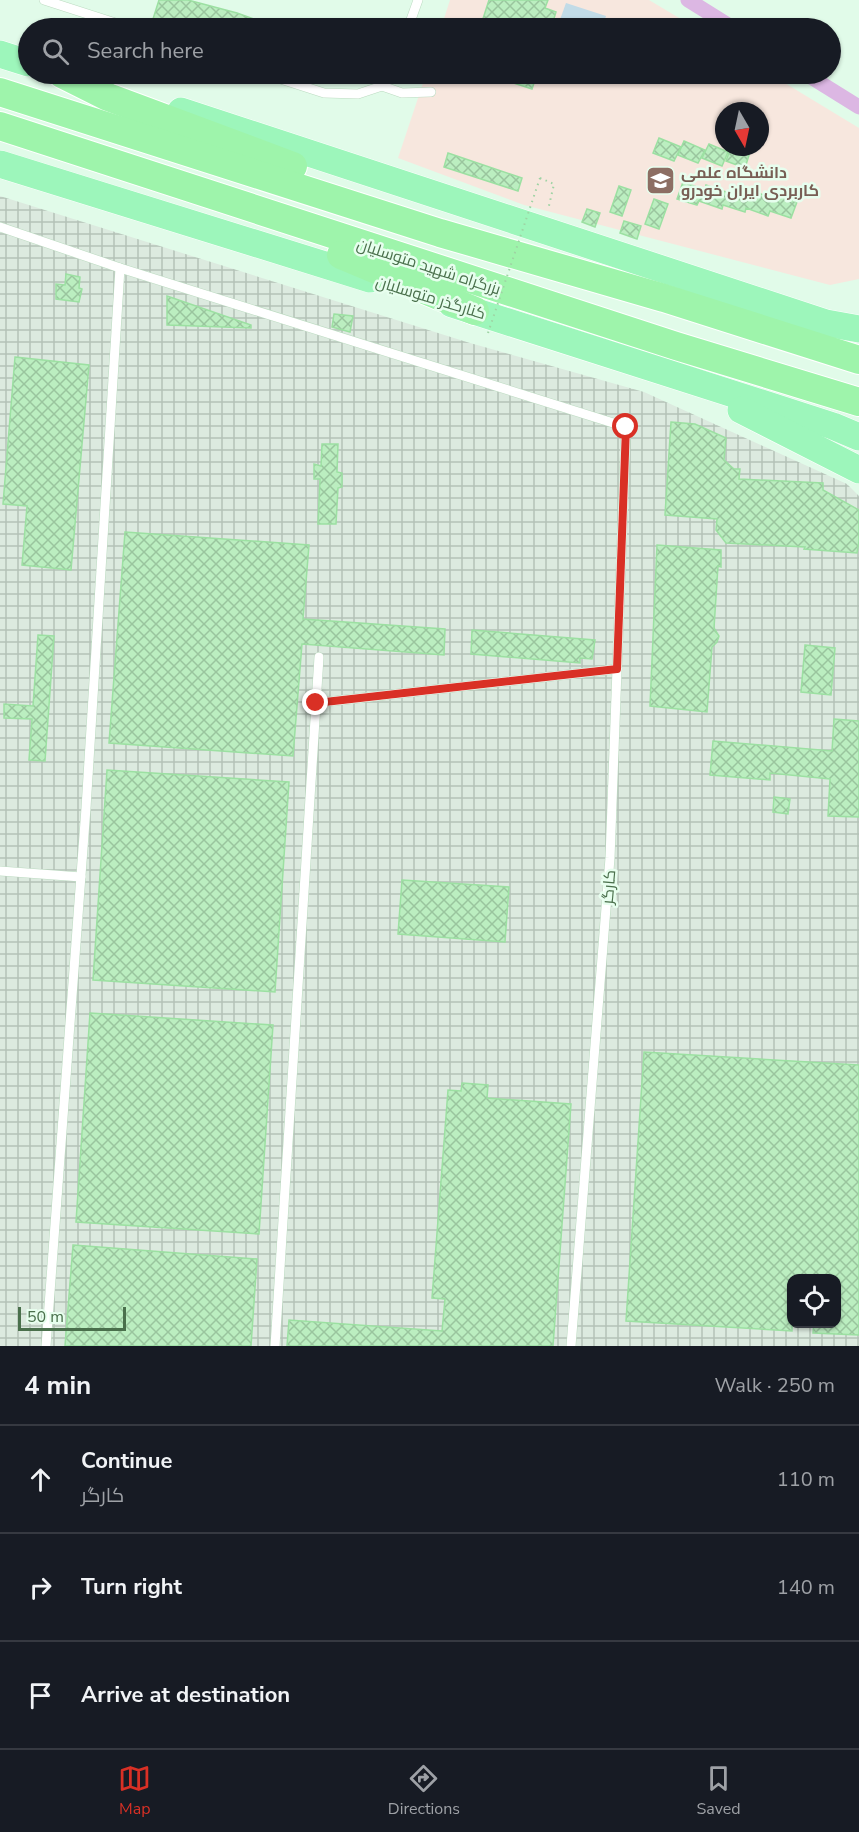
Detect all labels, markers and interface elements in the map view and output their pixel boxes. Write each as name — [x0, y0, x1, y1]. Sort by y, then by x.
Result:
search box — [18, 18, 841, 84]
icon: search — [39, 35, 72, 68]
text: Search here — [87, 36, 204, 66]
north arrow — [715, 102, 769, 156]
place label: دانشگاه علمی کاربردی ایران خودرو — [681, 162, 819, 202]
school or university icon: دانشگاه علمی کاربردی ایران خودرو — [644, 165, 676, 197]
street label: بزرگراه شهید متوسلیان — [354, 233, 504, 301]
street label: کنارگذر متوسلیان — [373, 271, 488, 325]
route start — [612, 413, 638, 439]
route end — [302, 689, 328, 715]
street label: کارگر — [596, 869, 621, 906]
map controls — [787, 1274, 841, 1328]
button: locate — [787, 1274, 841, 1328]
scale bar — [18, 1304, 126, 1332]
text: 50 m — [27, 1306, 64, 1328]
text: 4 min — [24, 1368, 91, 1403]
text: Walk · 250 m — [715, 1372, 835, 1399]
text: Continue — [81, 1446, 172, 1476]
icon: ahead — [24, 1463, 57, 1496]
text: 110 m — [777, 1466, 835, 1493]
text: کارگر — [81, 1482, 124, 1509]
icon: right — [24, 1571, 57, 1604]
text: Turn right — [81, 1572, 182, 1602]
text: 140 m — [777, 1574, 835, 1601]
icon: arrive — [24, 1679, 57, 1712]
text: Arrive at destination — [81, 1680, 290, 1710]
tab: Map — [118, 1762, 151, 1820]
tab: Directions — [388, 1762, 460, 1820]
tab: Saved — [697, 1762, 741, 1820]

